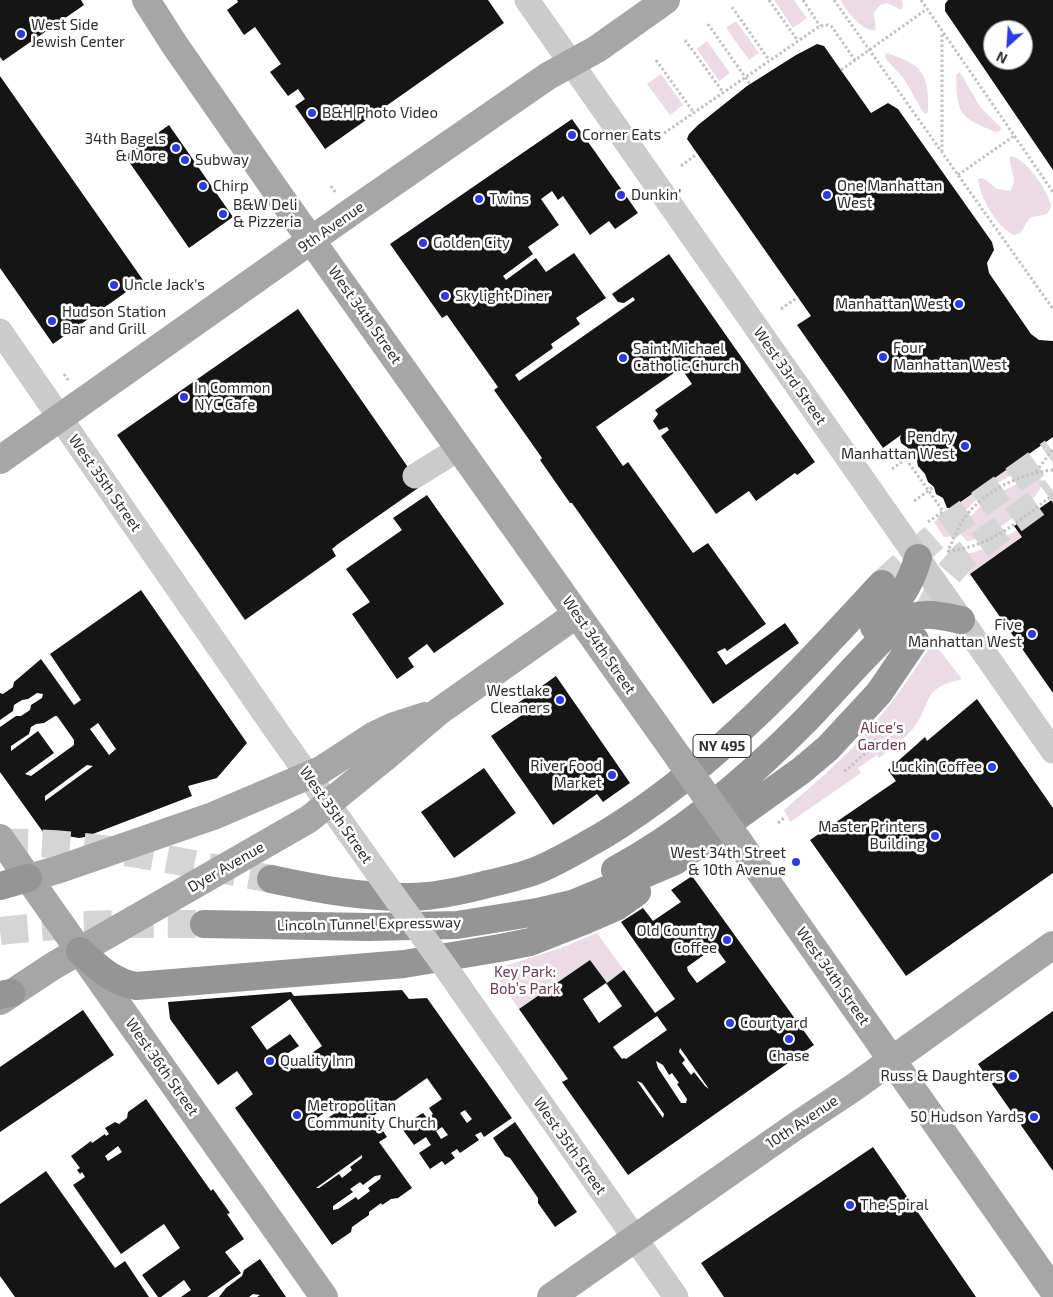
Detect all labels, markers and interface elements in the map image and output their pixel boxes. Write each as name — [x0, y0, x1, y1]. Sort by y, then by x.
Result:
place label: West Side Jewish Center — [31, 16, 125, 51]
north arrow — [983, 20, 1033, 70]
marker: West Side Jewish Center — [15, 28, 27, 40]
text: N — [993, 48, 1010, 68]
place label: B&H Photo Video — [322, 104, 438, 122]
marker: B&H Photo Video — [306, 107, 318, 119]
place label: Corner Eats — [582, 126, 661, 144]
marker: Corner Eats — [566, 129, 578, 141]
place label: 34th Bagels & More — [85, 130, 166, 165]
marker: 34th Bagels & More — [170, 142, 182, 154]
place label: Subway — [195, 151, 249, 169]
marker: Subway — [179, 154, 191, 166]
place label: Chirp — [213, 177, 249, 195]
place label: One Manhattan West — [837, 177, 943, 212]
marker: Chirp — [197, 180, 209, 192]
place label: Dunkin' — [631, 186, 681, 204]
marker: Dunkin' — [615, 189, 627, 201]
marker: One Manhattan West — [821, 189, 833, 201]
place label: Twins — [489, 190, 529, 208]
marker: Twins — [473, 193, 485, 205]
place label: B&W Deli & Pizzeria — [233, 196, 302, 231]
street label: 9th Avenue — [294, 198, 368, 256]
marker: B&W Deli & Pizzeria — [217, 208, 229, 220]
place label: Golden City — [433, 234, 510, 252]
marker: Golden City — [417, 237, 429, 249]
street label: West 34th Street — [324, 262, 406, 368]
place label: Uncle Jack's — [124, 276, 205, 294]
marker: Uncle Jack's — [108, 279, 120, 291]
place label: Skylight Diner — [455, 287, 550, 305]
marker: Skylight Diner — [439, 290, 451, 302]
place label: Manhattan West — [835, 295, 949, 313]
marker: Manhattan West — [953, 298, 965, 310]
place label: Hudson Station Bar and Grill — [62, 303, 166, 338]
marker: Hudson Station Bar and Grill — [46, 315, 58, 327]
street label: West 33rd Street — [750, 324, 830, 428]
place label: Four Manhattan West — [893, 339, 1007, 374]
place label: Saint Michael Catholic Church — [633, 340, 739, 375]
marker: Four Manhattan West — [877, 351, 889, 363]
marker: Saint Michael Catholic Church — [617, 352, 629, 364]
place label: In Common NYC Cafe — [194, 379, 271, 414]
marker: In Common NYC Cafe — [178, 391, 190, 403]
place label: Pendry Manhattan West — [841, 428, 955, 463]
street label: West 35th Street — [65, 431, 145, 535]
marker: Pendry Manhattan West — [959, 440, 971, 452]
street label: West 34th Street — [558, 592, 640, 698]
place label: Five Manhattan West — [908, 616, 1022, 651]
marker: Five Manhattan West — [1026, 628, 1038, 640]
place label: Westlake Cleaners — [487, 682, 550, 717]
marker: Westlake Cleaners — [554, 694, 566, 706]
park label: Alice's Garden — [858, 719, 906, 754]
road number: NY 495 — [693, 734, 751, 758]
place label: River Food Market — [530, 757, 602, 792]
place label: Luckin Coffee — [891, 758, 982, 776]
marker: Luckin Coffee — [986, 761, 998, 773]
street label: West 35th Street — [296, 763, 376, 867]
marker: River Food Market — [606, 769, 618, 781]
place label: Master Printers Building — [818, 818, 925, 853]
marker: Master Printers Building — [929, 830, 941, 842]
street label: Dyer Avenue — [184, 838, 268, 896]
place label: West 34th Street & 10th Avenue — [670, 844, 786, 879]
marker: West 34th Street & 10th Avenue — [790, 856, 802, 868]
street label: Lincoln Tunnel Expressway — [277, 913, 461, 935]
place label: Old Country Coffee — [637, 922, 717, 957]
street label: West 34th Street — [792, 923, 874, 1029]
marker: Old Country Coffee — [721, 934, 733, 946]
park label: Key Park: Bob’s Park — [490, 963, 560, 998]
place label: Courtyard — [740, 1014, 808, 1032]
street label: West 36th Street — [122, 1015, 202, 1119]
marker: Courtyard — [724, 1017, 736, 1029]
marker: Chase — [783, 1033, 795, 1045]
place label: Chase — [768, 1047, 810, 1065]
place label: Quality Inn — [280, 1052, 353, 1070]
marker: Quality Inn — [264, 1055, 276, 1067]
place label: Russ & Daughters — [880, 1067, 1003, 1085]
marker: Russ & Daughters — [1007, 1070, 1019, 1082]
street label: 10th Avenue — [763, 1091, 841, 1153]
street label: West 35th Street — [530, 1094, 610, 1198]
place label: Metropolitan Community Church — [307, 1097, 436, 1132]
place label: 50 Hudson Yards — [910, 1108, 1024, 1126]
marker: Metropolitan Community Church — [291, 1109, 303, 1121]
marker: 50 Hudson Yards — [1028, 1111, 1040, 1123]
place label: The Spiral — [860, 1196, 928, 1214]
marker: The Spiral — [844, 1199, 856, 1211]

